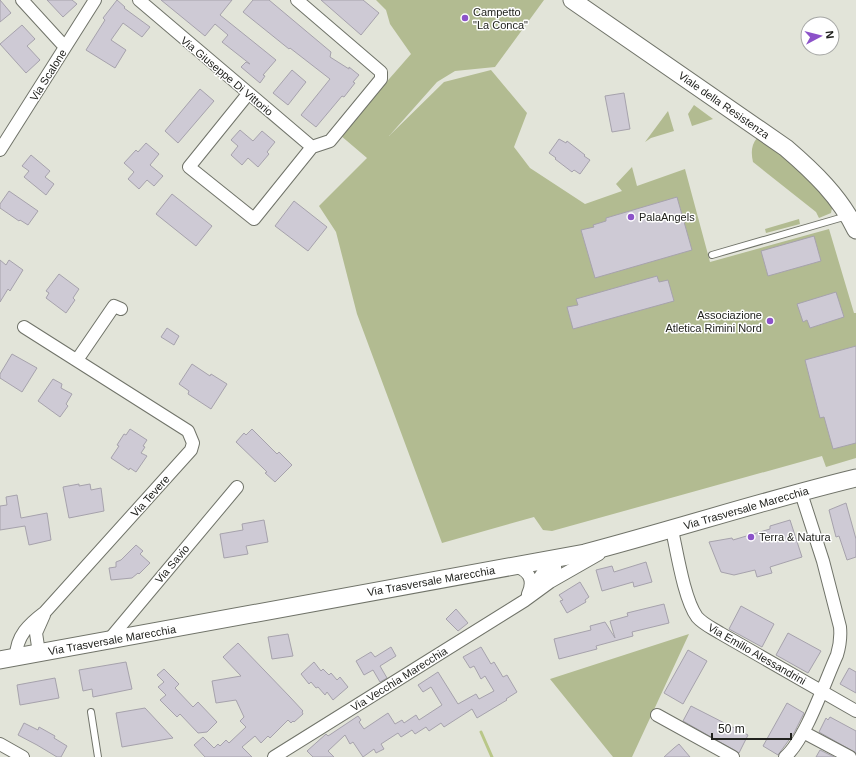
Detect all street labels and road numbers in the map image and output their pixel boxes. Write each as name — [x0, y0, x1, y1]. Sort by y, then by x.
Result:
street label: Via Giuseppe Di Vittorio — [179, 34, 275, 118]
street label: Via Scalone — [27, 47, 69, 103]
street label: Viale della Resistenza — [676, 69, 772, 141]
street label: Via Tevere — [128, 473, 172, 519]
street label: Via Trasversale Marecchia — [682, 484, 811, 532]
street label: Via Savio — [153, 542, 191, 586]
street label: Via Trasversale Marecchia — [366, 564, 497, 598]
street label: Via Emilio Alessandrini — [706, 621, 808, 687]
street label: Via Trasversale Marecchia — [47, 623, 178, 657]
street label: Via Vecchia Marecchia — [349, 644, 450, 714]

